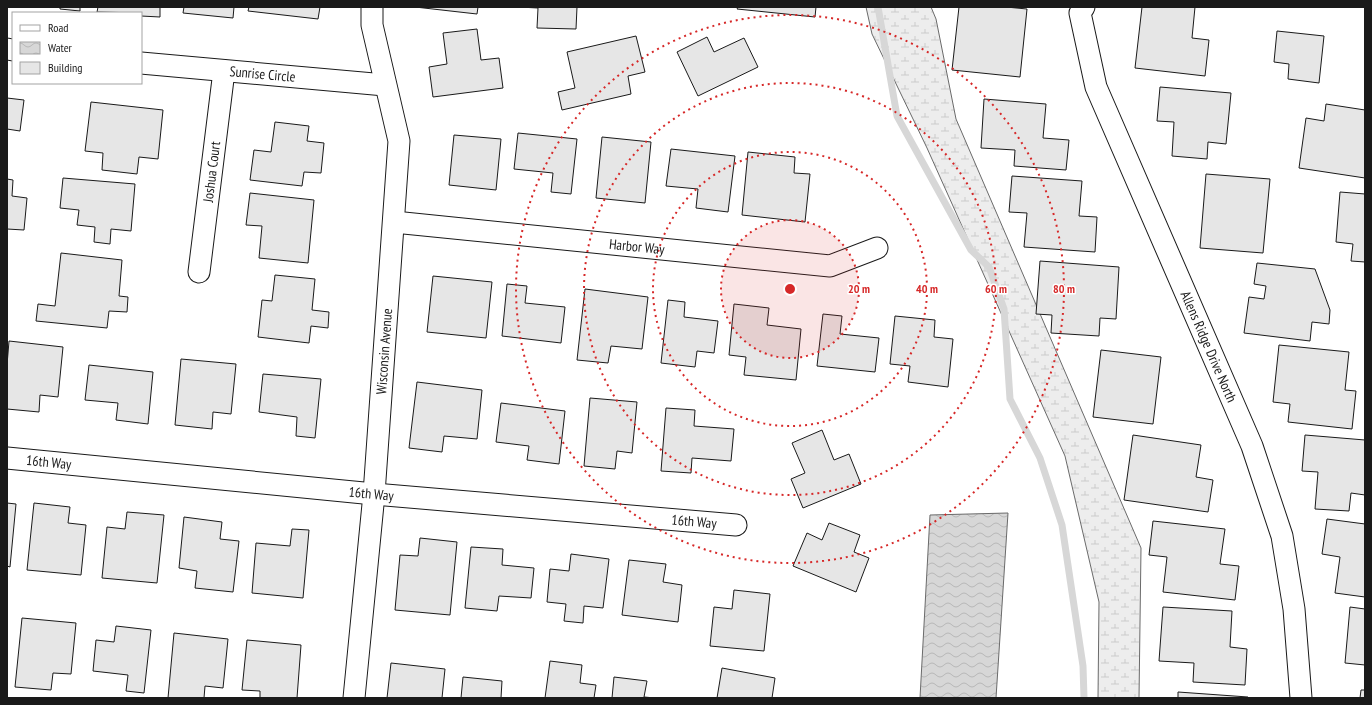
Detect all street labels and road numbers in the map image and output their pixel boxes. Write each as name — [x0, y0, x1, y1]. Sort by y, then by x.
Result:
street label: Sunrise Circle — [229, 62, 296, 86]
street label: Joshua Court — [199, 140, 224, 204]
street label: Harbor Way — [608, 235, 666, 258]
street label: Allens Ridge Drive North — [1177, 288, 1241, 405]
street label: Wisconsin Avenue — [372, 308, 396, 395]
street label: 16th Way — [25, 451, 73, 473]
street label: 16th Way — [348, 483, 395, 505]
street label: 16th Way — [671, 511, 718, 532]

